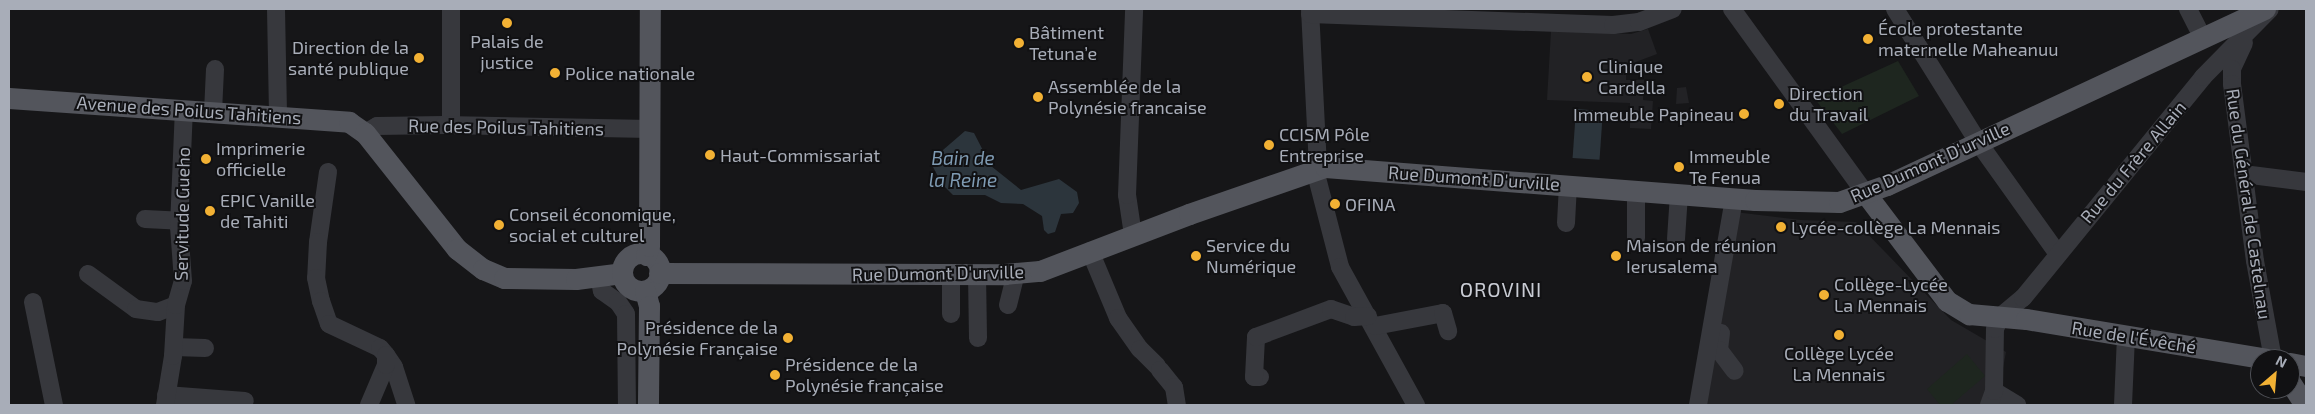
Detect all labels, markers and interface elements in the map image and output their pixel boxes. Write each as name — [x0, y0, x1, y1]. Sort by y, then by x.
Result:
marker: Palais de justice — [501, 17, 513, 29]
place label: École protestante maternelle Maheanuu — [1878, 18, 2059, 60]
place label: Bâtiment Tetuna’e — [1029, 22, 1104, 64]
place label: Palais de justice — [470, 31, 544, 74]
marker: École protestante maternelle Maheanuu — [1862, 33, 1874, 45]
place label: Direction de la santé publique — [288, 37, 409, 80]
marker: Bâtiment Tetuna’e — [1013, 37, 1025, 49]
marker: Direction de la santé publique — [413, 52, 425, 64]
place label: Clinique Cardella — [1598, 56, 1666, 98]
place label: Police nationale — [565, 62, 695, 84]
marker: Police nationale — [549, 67, 561, 79]
marker: Clinique Cardella — [1580, 70, 1594, 84]
place label: Assemblée de la Polynésie francaise — [1048, 76, 1207, 118]
place label: Direction du Travail — [1789, 83, 1869, 126]
street label: Rue du Général de Castelnau — [2222, 87, 2276, 321]
street label: Avenue des Poilus Tahitiens — [76, 91, 302, 129]
marker: Assemblée de la Polynésie francaise — [1032, 91, 1044, 103]
street label: Rue du Frère Allain — [2076, 96, 2190, 228]
marker: Direction du Travail — [1773, 98, 1785, 110]
place label: Immeuble Papineau — [1573, 103, 1734, 125]
marker: Immeuble Papineau — [1738, 108, 1750, 120]
street label: Rue des Poilus Tahitiens — [408, 114, 604, 140]
street label: Rue Dumont D'urville — [1847, 117, 2013, 207]
place label: CCISM Pôle Entreprise — [1279, 124, 1370, 166]
place label: Imprimerie officielle — [216, 138, 305, 180]
marker: CCISM Pôle Entreprise — [1263, 139, 1275, 151]
place label: Haut-Commissariat — [720, 144, 880, 166]
place label: Immeuble Te Fenua — [1689, 146, 1770, 188]
street label: Servitude Gueho — [170, 147, 194, 281]
water label: Bain de la Reine — [929, 147, 997, 191]
marker: Haut-Commissariat — [704, 149, 716, 161]
marker: Imprimerie officielle — [200, 153, 212, 165]
street label: Rue Dumont D'urville — [1387, 161, 1561, 195]
marker: Immeuble Te Fenua — [1673, 161, 1685, 173]
place label: EPIC Vanille de Tahiti — [220, 190, 315, 232]
place label: OFINA — [1345, 193, 1395, 215]
marker: OFINA — [1329, 198, 1341, 210]
place label: Conseil économique, social et culturel — [509, 204, 676, 246]
marker: EPIC Vanille de Tahiti — [204, 205, 216, 217]
place label: Lycée-collège La Mennais — [1791, 216, 2000, 238]
marker: Conseil économique, social et culturel — [493, 219, 505, 231]
marker: Lycée-collège La Mennais — [1775, 221, 1787, 233]
place label: Service du Numérique — [1206, 235, 1296, 278]
place label: Maison de réunion Ierusalema — [1626, 235, 1776, 278]
marker: Service du Numérique — [1190, 250, 1202, 262]
marker: Maison de réunion Ierusalema — [1610, 250, 1622, 262]
street label: Rue Dumont D'urville — [852, 261, 1024, 285]
place label: Collège-Lycée La Mennais — [1834, 274, 1948, 316]
district label: OROVINI — [1459, 277, 1543, 301]
marker: Collège-Lycée La Mennais — [1818, 289, 1830, 301]
street label: Rue de l'Évêché — [2070, 316, 2198, 358]
place label: Présidence de la Polynésie Française — [616, 317, 778, 359]
marker: Collège Lycée La Mennais — [1833, 329, 1845, 341]
marker: Présidence de la Polynésie Française — [782, 332, 794, 344]
place label: Collège Lycée La Mennais — [1784, 343, 1894, 386]
north arrow — [2250, 349, 2300, 399]
text: N — [2273, 351, 2290, 371]
place label: Présidence de la Polynésie française — [785, 354, 944, 396]
marker: Présidence de la Polynésie française — [769, 369, 781, 381]

